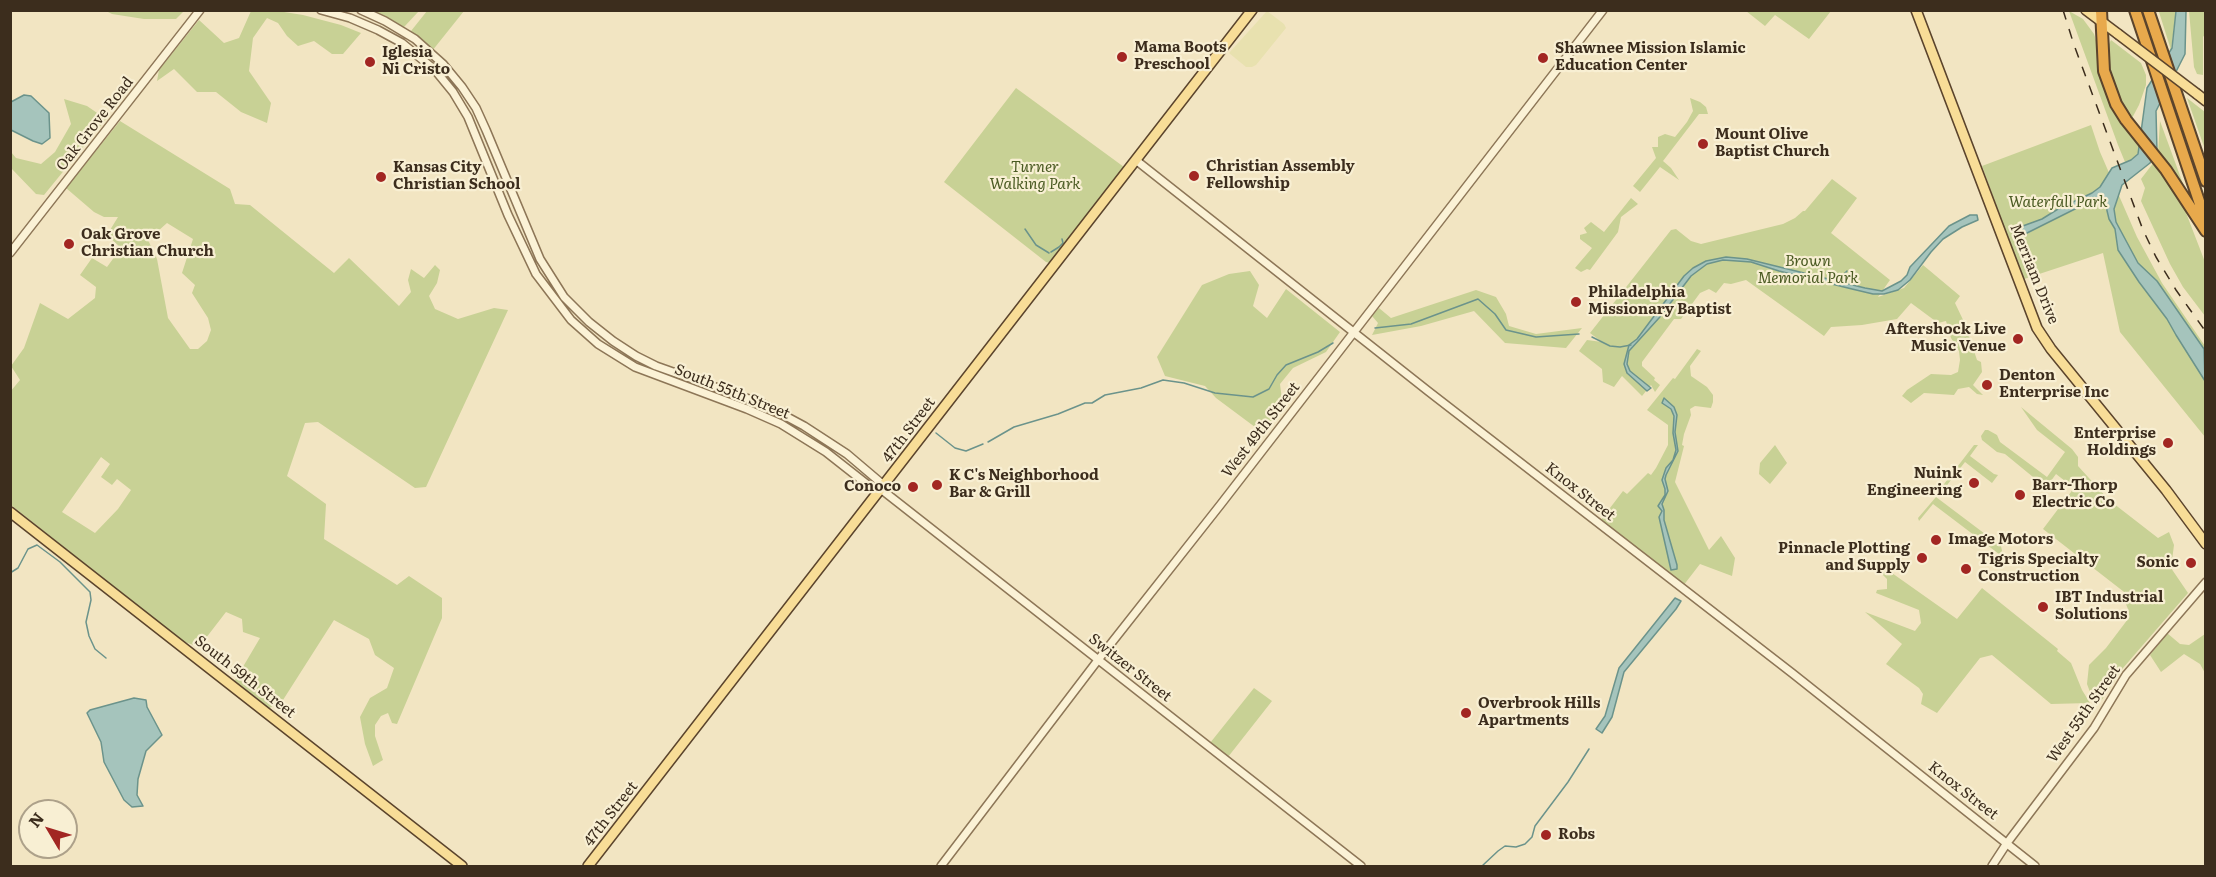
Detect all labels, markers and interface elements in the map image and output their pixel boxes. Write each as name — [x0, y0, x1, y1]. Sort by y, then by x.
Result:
place label: Mama Boots Preschool — [1134, 39, 1226, 74]
place label: Shawnee Mission Islamic Education Center — [1555, 40, 1746, 75]
place label: Iglesia Ni Cristo — [382, 44, 450, 79]
marker: Mama Boots Preschool — [1115, 50, 1129, 64]
marker: Shawnee Mission Islamic Education Center — [1536, 51, 1550, 65]
marker: Iglesia Ni Cristo — [363, 55, 377, 69]
street label: Oak Grove Road — [53, 74, 137, 174]
place label: Mount Olive Baptist Church — [1715, 126, 1830, 161]
marker: Mount Olive Baptist Church — [1696, 137, 1710, 151]
place label: Christian Assembly Fellowship — [1206, 158, 1355, 193]
place label: Kansas City Christian School — [393, 159, 520, 194]
park label: Turner Walking Park — [989, 159, 1081, 194]
marker: Christian Assembly Fellowship — [1187, 169, 1201, 183]
marker: Kansas City Christian School — [374, 170, 388, 184]
park label: Waterfall Park — [2009, 194, 2107, 212]
street label: Merriam Drive — [2006, 221, 2062, 327]
place label: Oak Grove Christian Church — [81, 226, 214, 261]
marker: Oak Grove Christian Church — [62, 237, 76, 251]
park label: Brown Memorial Park — [1758, 253, 1858, 288]
place label: Philadelphia Missionary Baptist — [1588, 284, 1732, 319]
marker: Philadelphia Missionary Baptist — [1569, 295, 1583, 309]
place label: Aftershock Live Music Venue — [1885, 321, 2006, 356]
marker: Aftershock Live Music Venue — [2011, 332, 2025, 346]
street label: South 55th Street — [672, 361, 792, 423]
place label: Denton Enterprise Inc — [1999, 367, 2109, 402]
marker: Denton Enterprise Inc — [1980, 378, 1994, 392]
street label: West 49th Street — [1218, 379, 1304, 481]
street label: 47th Street — [879, 394, 939, 466]
place label: Enterprise Holdings — [2074, 425, 2156, 460]
marker: Enterprise Holdings — [2161, 436, 2175, 450]
street label: Knox Street — [1541, 459, 1619, 525]
place label: Nuink Engineering — [1867, 465, 1962, 500]
place label: K C's Neighborhood Bar & Grill — [949, 467, 1099, 502]
marker: Nuink Engineering — [1967, 476, 1981, 490]
place label: Barr-Thorp Electric Co — [2032, 477, 2118, 512]
place label: Conoco — [844, 478, 901, 496]
marker: K C's Neighborhood Bar & Grill — [930, 478, 944, 492]
marker: Conoco — [906, 480, 920, 494]
marker: Barr-Thorp Electric Co — [2013, 488, 2027, 502]
place label: Image Motors — [1948, 531, 2053, 549]
marker: Image Motors — [1929, 533, 1943, 547]
place label: Pinnacle Plotting and Supply — [1778, 540, 1910, 575]
marker: Pinnacle Plotting and Supply — [1915, 551, 1929, 565]
place label: Tigris Specialty Construction — [1978, 551, 2098, 586]
place label: Sonic — [2137, 554, 2179, 572]
marker: Sonic — [2184, 556, 2198, 570]
marker: Tigris Specialty Construction — [1959, 562, 1973, 576]
place label: IBT Industrial Solutions — [2055, 589, 2163, 624]
marker: IBT Industrial Solutions — [2036, 600, 2050, 614]
street label: Switzer Street — [1085, 630, 1175, 706]
street label: South 59th Street — [191, 632, 299, 722]
street label: West 55th Street — [2044, 662, 2124, 766]
place label: Overbrook Hills Apartments — [1478, 695, 1600, 730]
marker: Overbrook Hills Apartments — [1459, 706, 1473, 720]
street label: Knox Street — [1924, 758, 2002, 824]
street label: 47th Street — [580, 778, 642, 850]
north arrow — [18, 799, 78, 859]
text: N — [22, 806, 49, 832]
place label: Robs — [1558, 826, 1595, 844]
marker: Robs — [1539, 828, 1553, 842]

